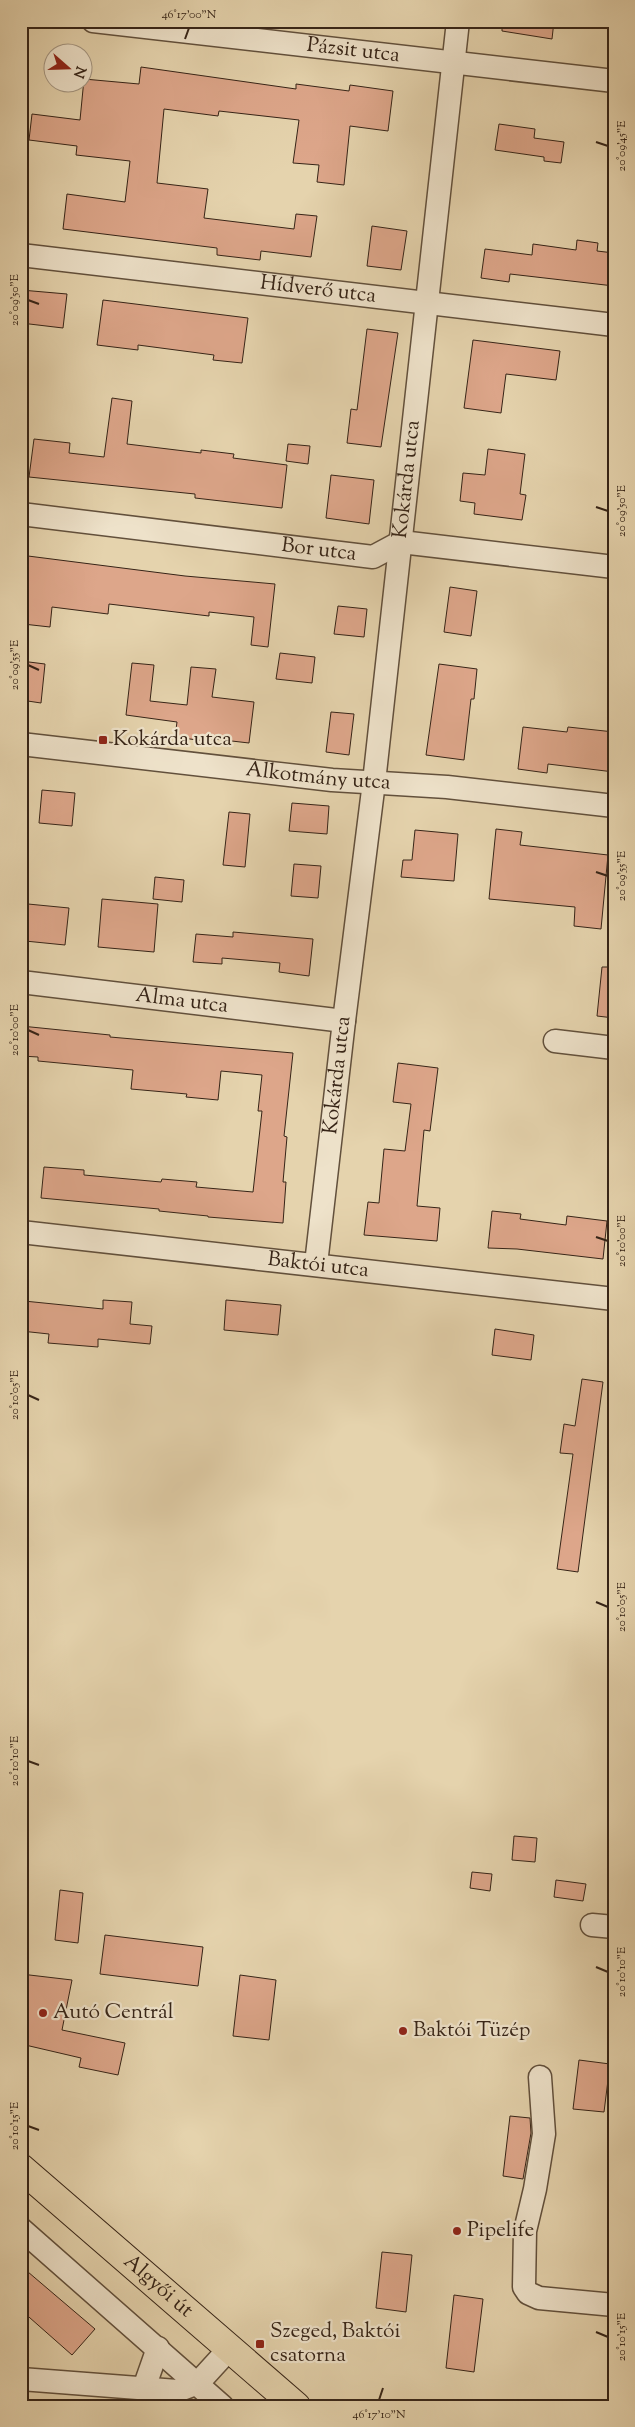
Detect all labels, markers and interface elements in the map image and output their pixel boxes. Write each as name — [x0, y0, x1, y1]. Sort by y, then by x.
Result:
text: 46°17'00"N — [162, 6, 217, 24]
street label: Pázsit utca — [305, 31, 402, 71]
north arrow — [42, 42, 92, 92]
text: N — [67, 63, 90, 80]
text: 20°09'45"E — [613, 120, 631, 171]
street label: Hídverő utca — [258, 268, 378, 312]
text: 20°09'50"E — [6, 273, 24, 326]
street label: Kokárda utca — [386, 418, 429, 540]
text: 20°09'50"E — [613, 484, 631, 537]
street label: Bor utca — [279, 531, 358, 570]
text: 20°09'55"E — [6, 639, 24, 690]
place label: Kokárda utca — [113, 725, 232, 755]
marker: Kokárda utca — [97, 734, 109, 746]
street label: Alkotmány utca — [244, 755, 392, 799]
text: 20°09'55"E — [613, 850, 631, 901]
street label: Alma utca — [134, 981, 230, 1022]
text: 20°10'00"E — [6, 1003, 24, 1056]
street label: Kokárda utca — [316, 1014, 360, 1136]
text: 20°10'00"E — [613, 1214, 631, 1267]
street label: Baktói utca — [266, 1245, 371, 1286]
text: 20°10'05"E — [6, 1369, 24, 1420]
text: 20°10'05"E — [613, 1581, 631, 1632]
text: 20°10'10"E — [6, 1735, 24, 1786]
text: 20°10'10"E — [613, 1946, 631, 1997]
place label: Autó Centrál — [53, 1998, 174, 2028]
marker: Autó Centrál — [37, 2007, 49, 2019]
place label: Baktói Tüzép — [413, 2016, 530, 2046]
marker: Baktói Tüzép — [397, 2025, 409, 2037]
text: 20°10'15"E — [6, 2101, 24, 2150]
place label: Pipelife — [467, 2216, 534, 2246]
marker: Pipelife — [451, 2225, 463, 2237]
street label: Algyői út — [116, 2248, 200, 2325]
text: 20°10'15"E — [613, 2312, 631, 2361]
place label: Szeged, Baktói csatorna — [270, 2317, 401, 2371]
marker: Szeged, Baktói csatorna — [254, 2338, 266, 2350]
text: 46°17'10"N — [353, 2406, 406, 2424]

